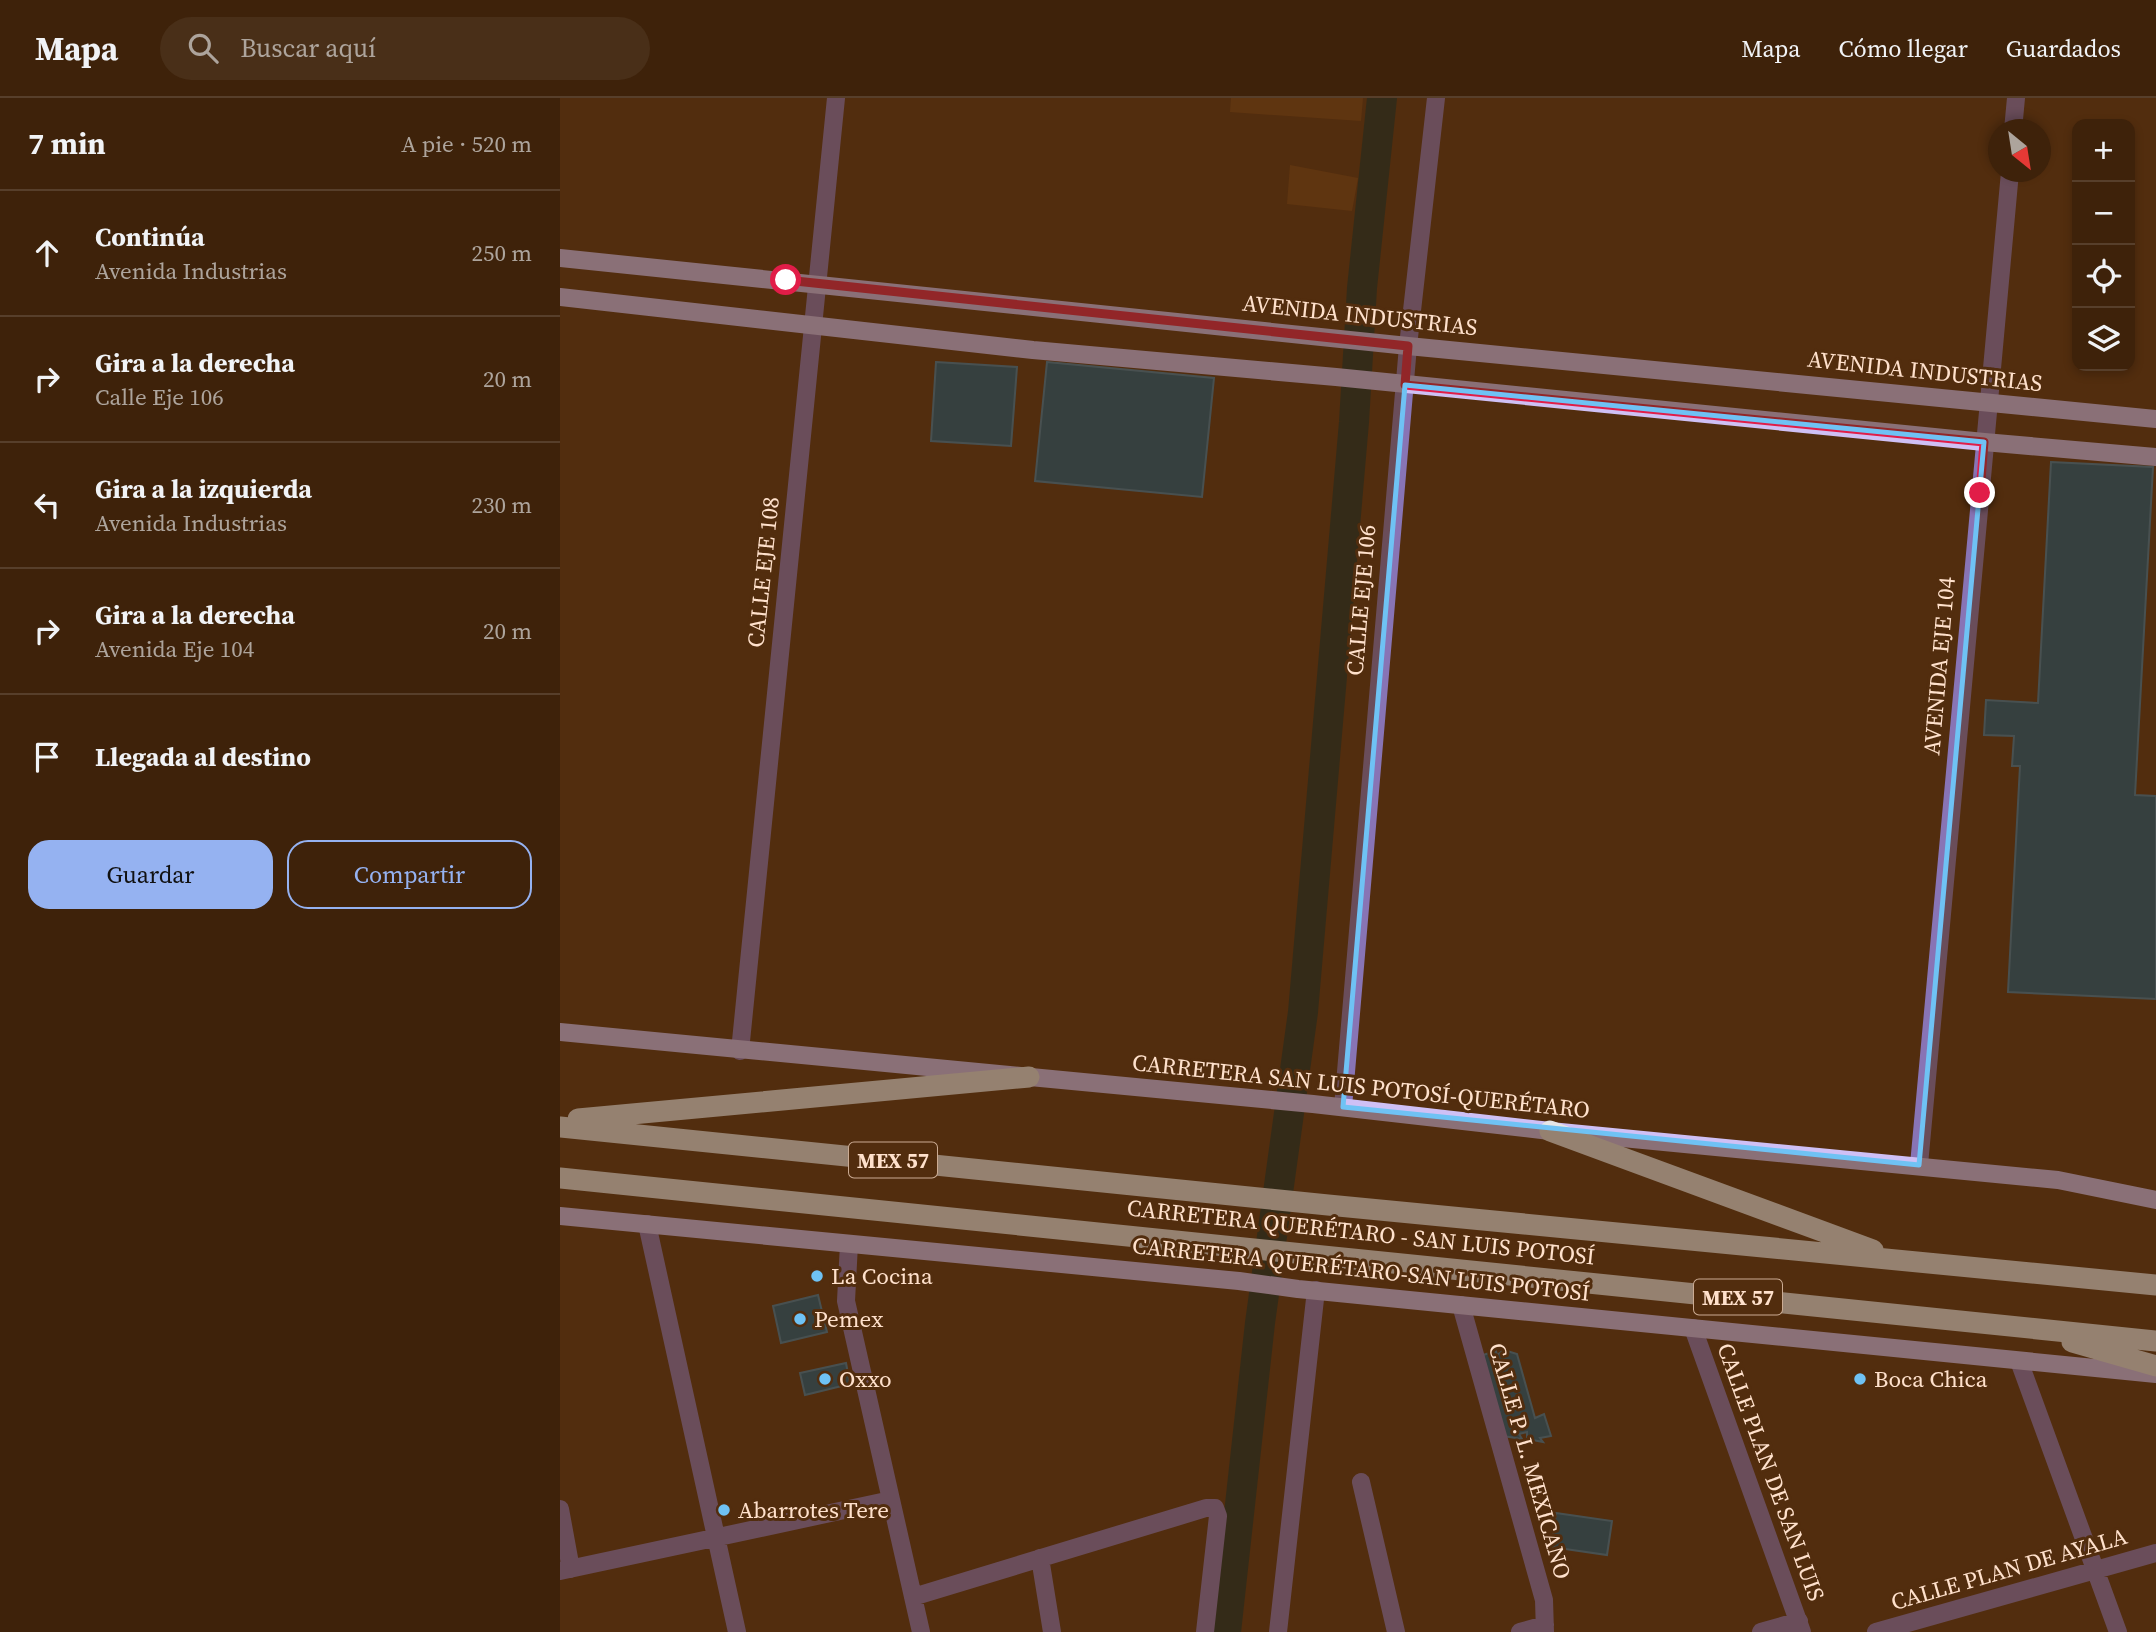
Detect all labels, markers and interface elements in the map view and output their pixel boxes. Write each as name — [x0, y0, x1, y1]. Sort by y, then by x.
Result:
search box — [160, 17, 650, 80]
text: Mapa — [35, 26, 118, 71]
icon: search — [184, 29, 222, 67]
text: Buscar aquí — [240, 30, 376, 66]
text: Mapa — [1741, 32, 1800, 65]
text: Cómo llegar — [1838, 32, 1968, 65]
text: Guardados — [2006, 32, 2121, 65]
north arrow — [1988, 119, 2051, 182]
map controls — [2072, 119, 2135, 371]
button: + — [2072, 119, 2135, 182]
text: 7 min — [28, 123, 106, 164]
text: A pie · 520 m — [401, 128, 532, 160]
button: − — [2072, 182, 2135, 245]
text: Continúa — [95, 219, 205, 255]
icon: ahead — [28, 234, 66, 272]
text: 250 m — [471, 237, 532, 269]
button: locate — [2072, 245, 2135, 308]
text: Avenida Industrias — [95, 255, 287, 287]
route start — [770, 264, 801, 295]
street label: AVENIDA INDUSTRIAS — [1241, 287, 1479, 343]
button: layers — [2072, 308, 2135, 371]
street label: AVENIDA INDUSTRIAS — [1806, 343, 2044, 399]
text: Gira a la derecha — [95, 345, 295, 381]
icon: right — [28, 360, 66, 398]
text: 20 m — [483, 363, 532, 395]
text: Calle Eje 106 — [95, 381, 224, 413]
text: Gira a la izquierda — [95, 471, 312, 507]
route end — [1964, 477, 1995, 508]
icon: left — [28, 486, 66, 524]
text: 230 m — [471, 489, 532, 521]
street label: CALLE EJE 108 — [739, 495, 787, 649]
text: Avenida Industrias — [95, 507, 287, 539]
street label: CALLE EJE 106 — [1338, 523, 1384, 677]
street label: AVENIDA EJE 104 — [1915, 575, 1963, 757]
text: Gira a la derecha — [95, 597, 295, 633]
icon: right — [28, 612, 66, 650]
text: 20 m — [483, 615, 532, 647]
text: Avenida Eje 104 — [95, 633, 254, 665]
icon: arrive — [28, 738, 66, 776]
text: Llegada al destino — [95, 739, 311, 775]
button: Guardar — [28, 840, 273, 909]
button: Compartir — [287, 840, 532, 909]
street label: CARRETERA SAN LUIS POTOSÍ-QUERÉTARO — [1131, 1046, 1591, 1126]
road number: MEX 57 — [849, 1142, 937, 1178]
street label: CARRETERA QUERÉTARO - SAN LUIS POTOSÍ — [1125, 1192, 1597, 1272]
street label: CARRETERA QUERÉTARO-SAN LUIS POTOSÍ — [1131, 1229, 1591, 1309]
place label: La Cocina — [831, 1260, 933, 1292]
marker: La Cocina — [809, 1268, 825, 1284]
road number: MEX 57 — [1694, 1280, 1782, 1314]
place label: Pemex — [814, 1303, 883, 1335]
marker: Pemex — [792, 1311, 808, 1327]
street label: CALLE P. L. MEXICANO — [1481, 1339, 1579, 1583]
street label: CALLE PLAN DE SAN LUIS — [1709, 1339, 1833, 1605]
place label: Oxxo — [839, 1363, 892, 1395]
place label: Boca Chica — [1874, 1363, 1988, 1395]
marker: Oxxo — [817, 1371, 833, 1387]
marker: Boca Chica — [1852, 1371, 1868, 1387]
place label: Abarrotes Tere — [738, 1494, 889, 1526]
marker: Abarrotes Tere — [716, 1502, 732, 1518]
street label: CALLE PLAN DE AYALA — [1887, 1520, 2131, 1618]

